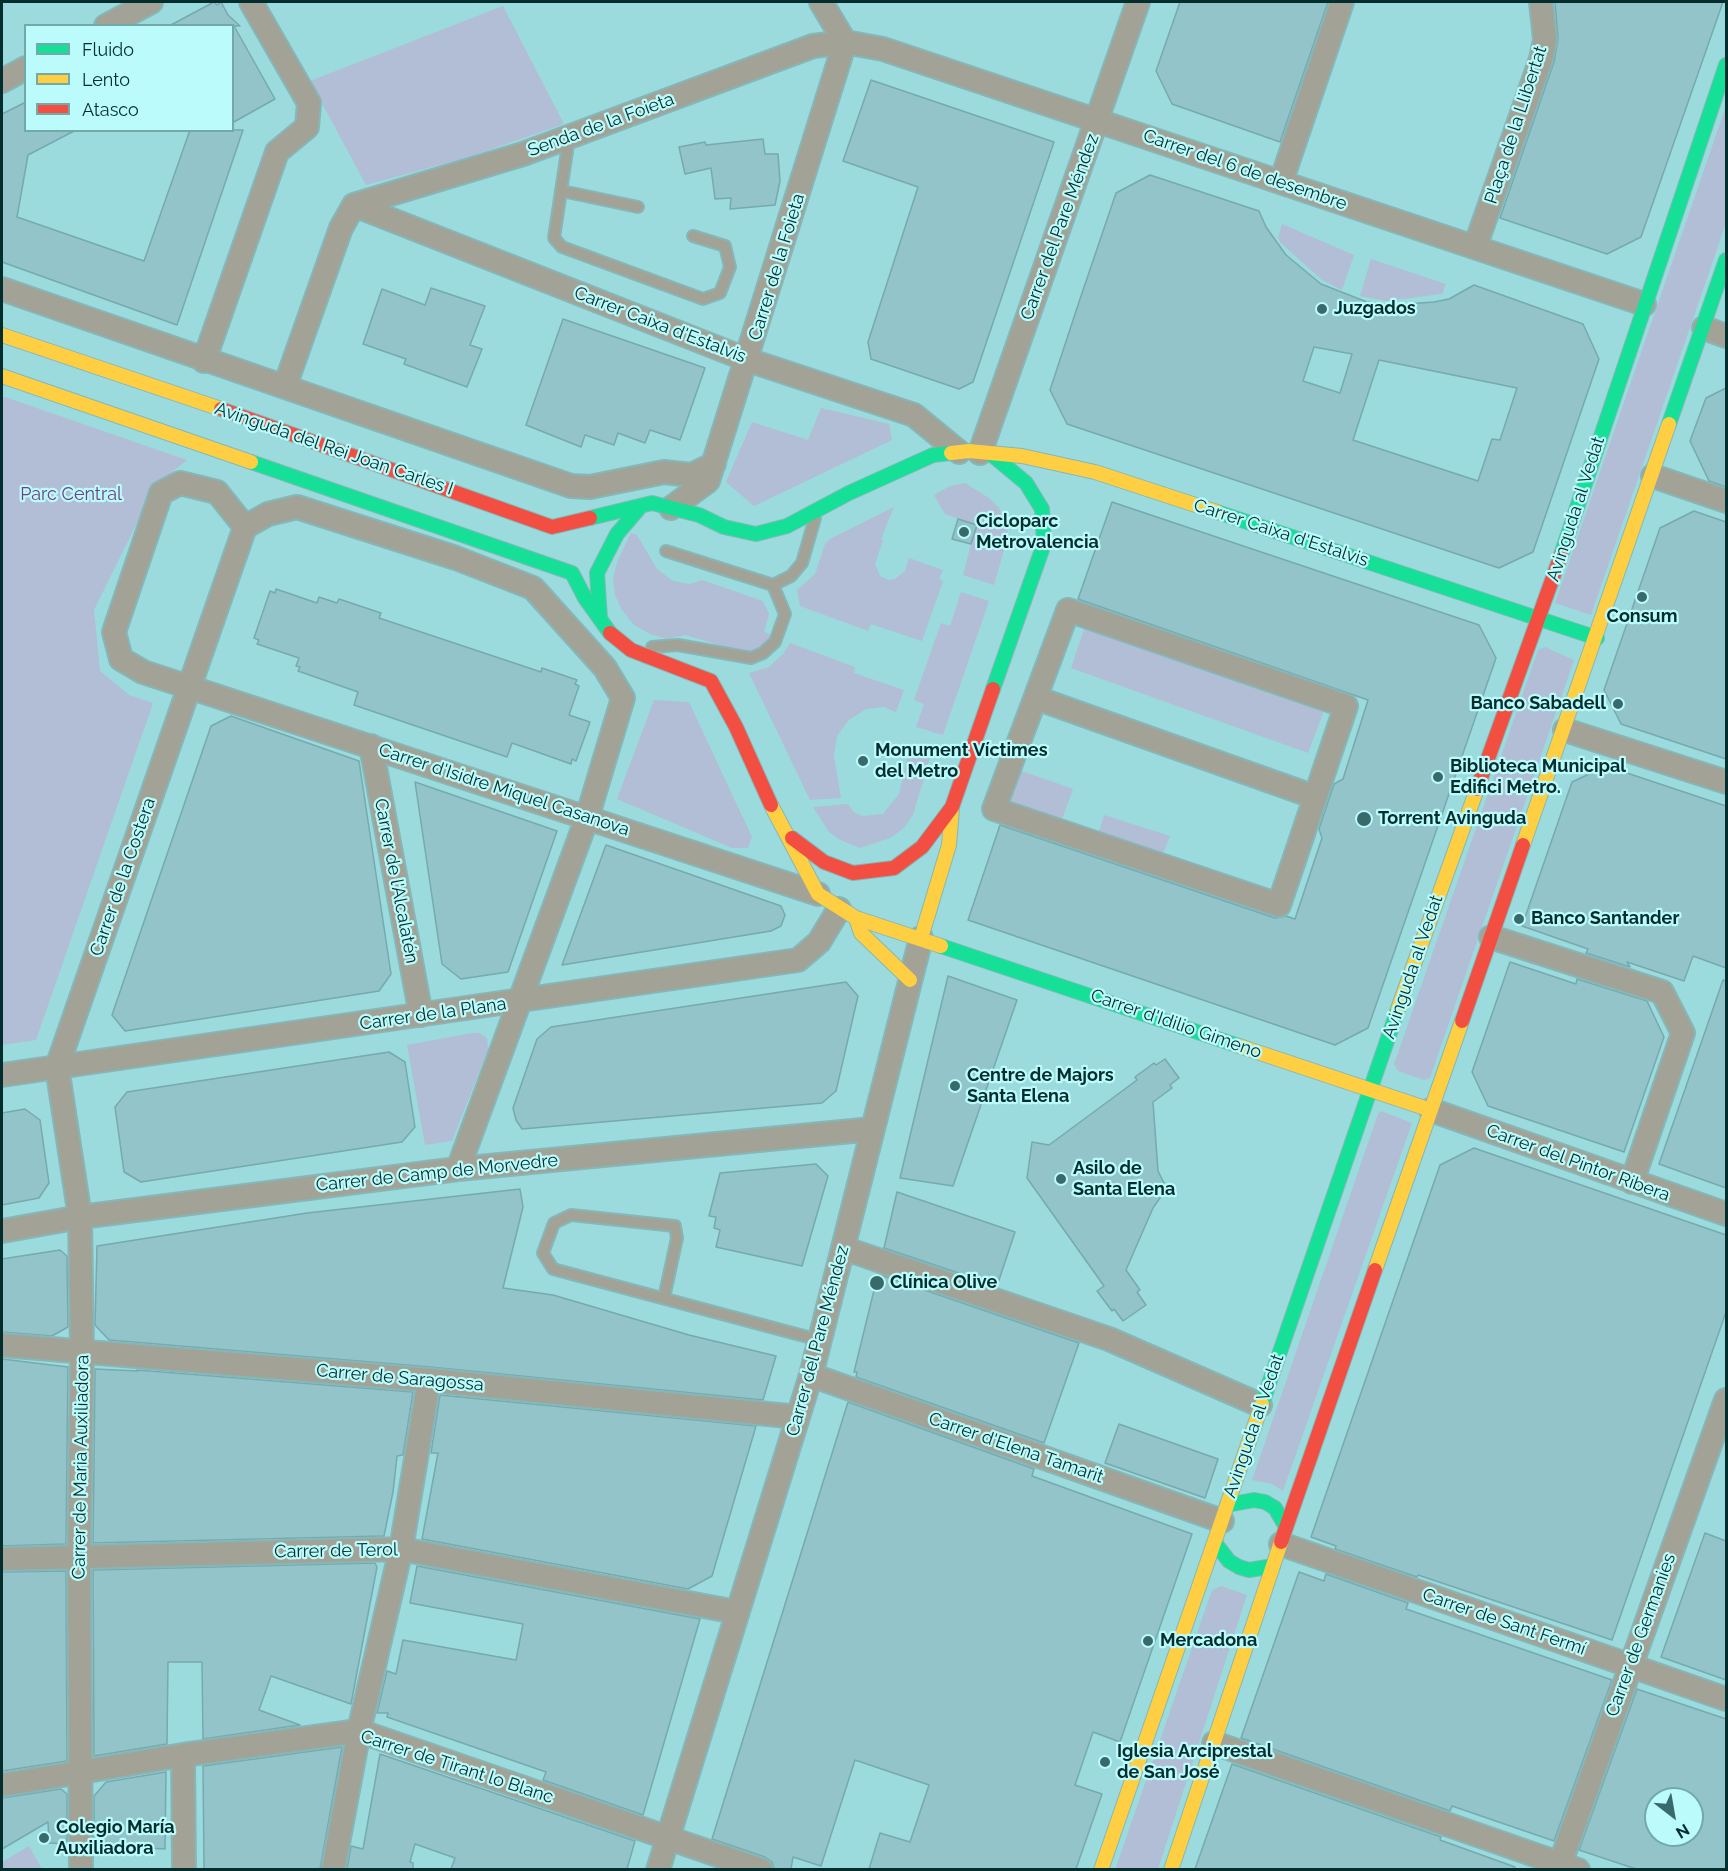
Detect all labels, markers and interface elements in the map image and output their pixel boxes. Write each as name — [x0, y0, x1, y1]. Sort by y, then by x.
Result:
legend — [24, 24, 234, 132]
text: Fluido — [82, 39, 134, 60]
street label: Plaça de la Llibertat — [1480, 43, 1552, 207]
text: Lento — [82, 69, 130, 90]
street label: Senda de la Foieta — [525, 88, 677, 162]
text: Atasco — [82, 99, 139, 120]
street label: Carrer del 6 de desembre — [1140, 125, 1350, 215]
street label: Carrer del Pare Méndez — [1016, 131, 1104, 323]
street label: Carrer de la Foieta — [744, 191, 810, 343]
street label: Carrer Caixa d'Estalvis — [571, 282, 749, 368]
place label: Juzgados — [1334, 298, 1416, 320]
marker: Juzgados — [1315, 302, 1329, 316]
street label: Avinguda del Rei Joan Carles I — [212, 398, 456, 500]
street label: Avinguda al Vedat — [1542, 434, 1610, 584]
park label: Parc Central — [20, 484, 122, 506]
street label: Carrer Caixa d'Estalvis — [1191, 495, 1371, 571]
place label: Cicloparc Metrovalencia — [976, 511, 1099, 554]
marker: Cicloparc Metrovalencia — [957, 525, 971, 539]
marker: Consum — [1635, 590, 1649, 604]
place label: Consum — [1607, 606, 1677, 628]
place label: Banco Sabadell — [1470, 693, 1606, 715]
marker: Banco Sabadell — [1611, 697, 1625, 711]
street label: Carrer d'Isidre Miquel Casanova — [376, 739, 632, 841]
place label: Monument Víctimes del Metro — [875, 740, 1048, 783]
marker: Monument Víctimes del Metro — [856, 754, 870, 768]
place label: Biblioteca Municipal Edifici Metro. — [1450, 756, 1626, 798]
marker: Biblioteca Municipal Edifici Metro. — [1431, 770, 1445, 784]
street label: Carrer de la Costera — [86, 795, 160, 959]
street label: Carrer de l'Alcalatén — [369, 797, 423, 965]
place label: Torrent Avinguda — [1378, 808, 1526, 830]
marker: Torrent Avinguda — [1355, 810, 1373, 828]
street label: Avinguda al Vedat — [1378, 892, 1448, 1042]
place label: Banco Santander — [1531, 908, 1679, 930]
marker: Banco Santander — [1512, 912, 1526, 926]
street label: Carrer d'Idilio Gimeno — [1088, 985, 1264, 1063]
street label: Carrer de la Plana — [358, 993, 508, 1035]
place label: Centre de Majors Santa Elena — [967, 1065, 1114, 1108]
marker: Centre de Majors Santa Elena — [948, 1079, 962, 1093]
street label: Carrer del Pintor Ribera — [1483, 1120, 1673, 1206]
street label: Carrer de Camp de Morvedre — [315, 1150, 559, 1196]
place label: Asilo de Santa Elena — [1073, 1158, 1175, 1200]
marker: Asilo de Santa Elena — [1054, 1172, 1068, 1186]
street label: Carrer del Pare Méndez — [782, 1243, 854, 1439]
place label: Clínica Olive — [890, 1272, 997, 1294]
marker: Clínica Olive — [868, 1274, 886, 1292]
street label: Avinguda al Vedat — [1219, 1351, 1289, 1501]
street label: Carrer de Maria Auxiliadora — [68, 1354, 94, 1580]
street label: Carrer de Saragossa — [315, 1360, 485, 1396]
street label: Carrer d'Elena Tamarit — [926, 1408, 1106, 1488]
street label: Carrer de Terol — [274, 1539, 398, 1563]
street label: Carrer de Germanies — [1601, 1550, 1681, 1720]
street label: Carrer de Sant Fermí — [1419, 1584, 1589, 1660]
place label: Mercadona — [1160, 1630, 1257, 1652]
marker: Mercadona — [1141, 1634, 1155, 1648]
street label: Carrer de Tirant lo Blanc — [358, 1726, 556, 1808]
place label: Iglesia Arciprestal de San José — [1117, 1741, 1273, 1784]
marker: Iglesia Arciprestal de San José — [1098, 1755, 1112, 1769]
north arrow — [1644, 1787, 1704, 1847]
place label: Colegio María Auxiliadora — [56, 1817, 175, 1860]
text: N — [1672, 1820, 1693, 1842]
marker: Colegio María Auxiliadora — [37, 1831, 51, 1845]

